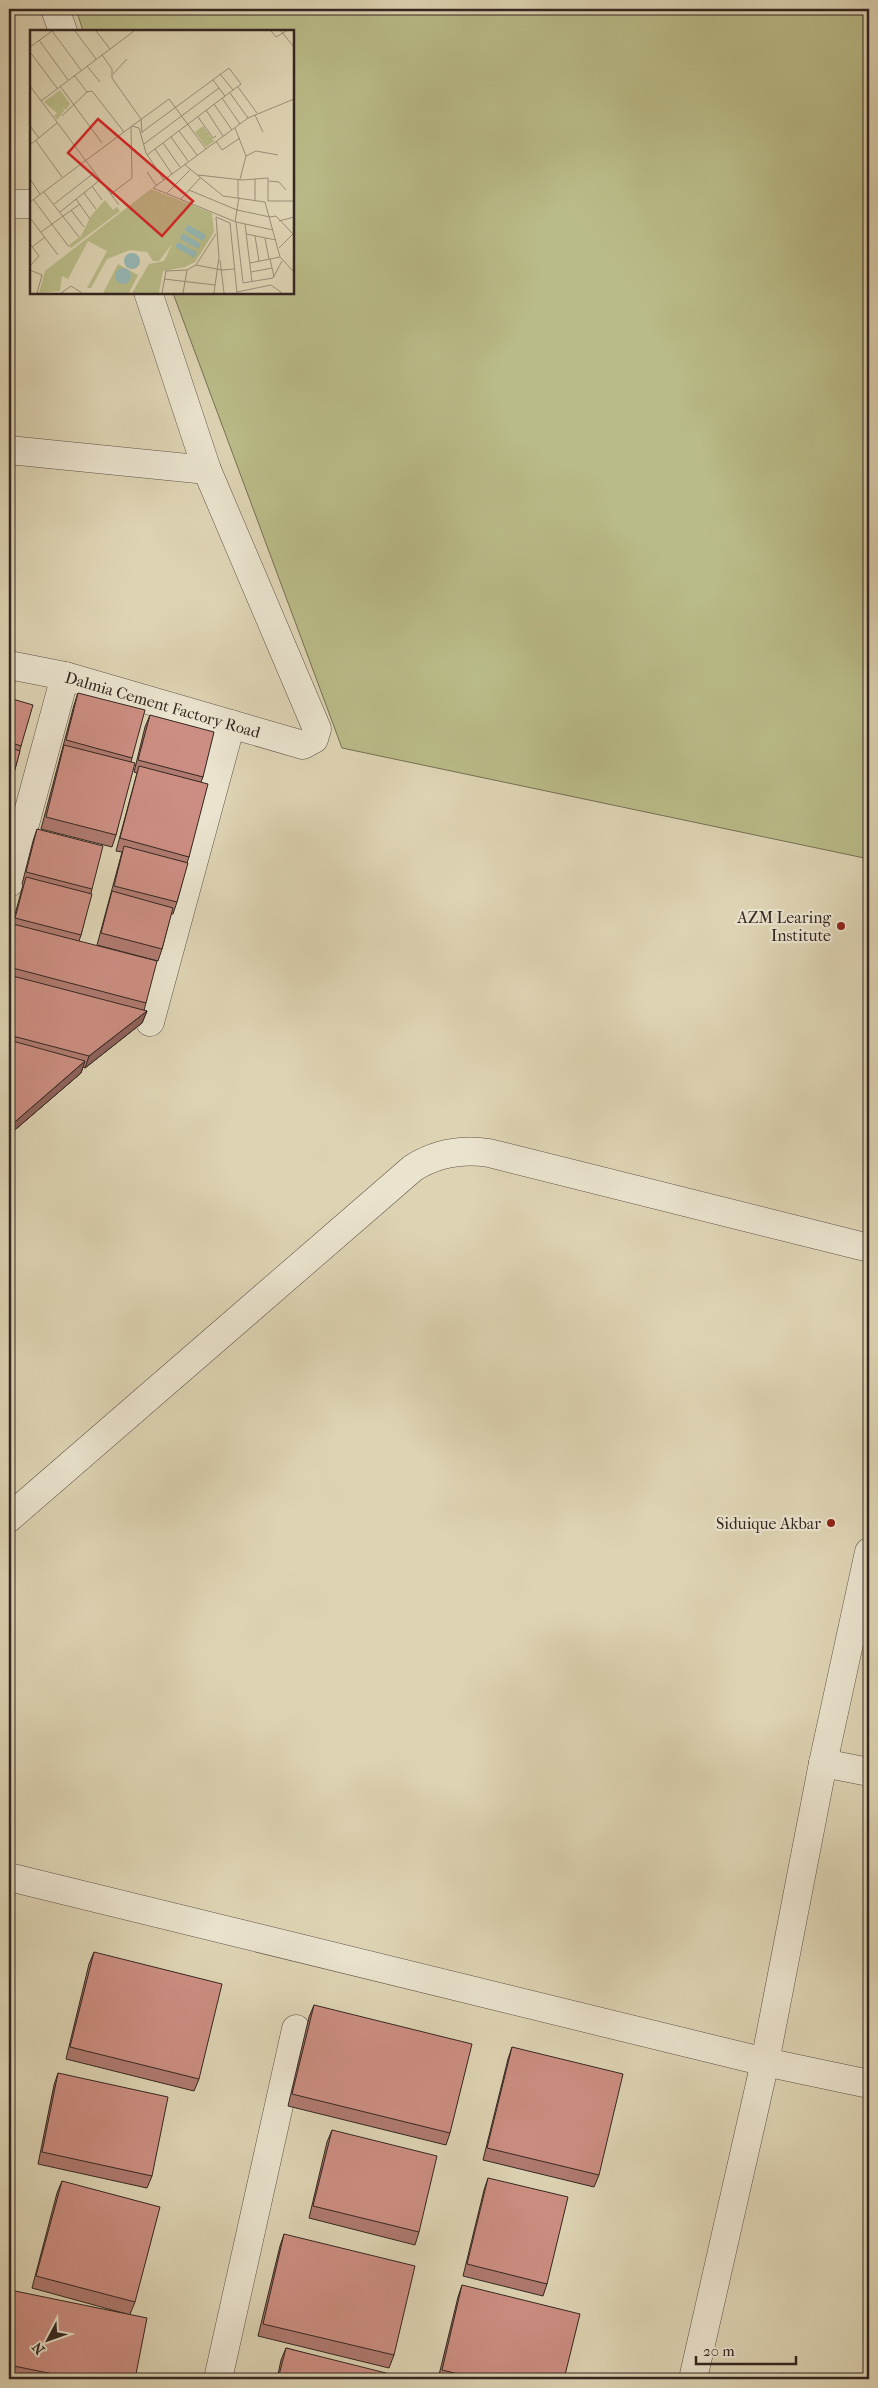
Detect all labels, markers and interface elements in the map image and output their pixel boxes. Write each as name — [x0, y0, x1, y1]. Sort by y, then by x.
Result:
inset map — [30, 30, 294, 294]
street label: Dalmia Cement Factory Road — [63, 667, 263, 742]
place label: AZM Learing Institute — [736, 908, 831, 945]
marker: AZM Learing Institute — [835, 920, 847, 932]
place label: Siduique Akbar — [716, 1514, 821, 1533]
marker: Siduique Akbar — [825, 1517, 837, 1529]
north arrow — [22, 2316, 72, 2366]
scale bar — [696, 2333, 796, 2365]
text: N — [28, 2338, 48, 2358]
text: 20 m — [703, 2342, 735, 2360]

